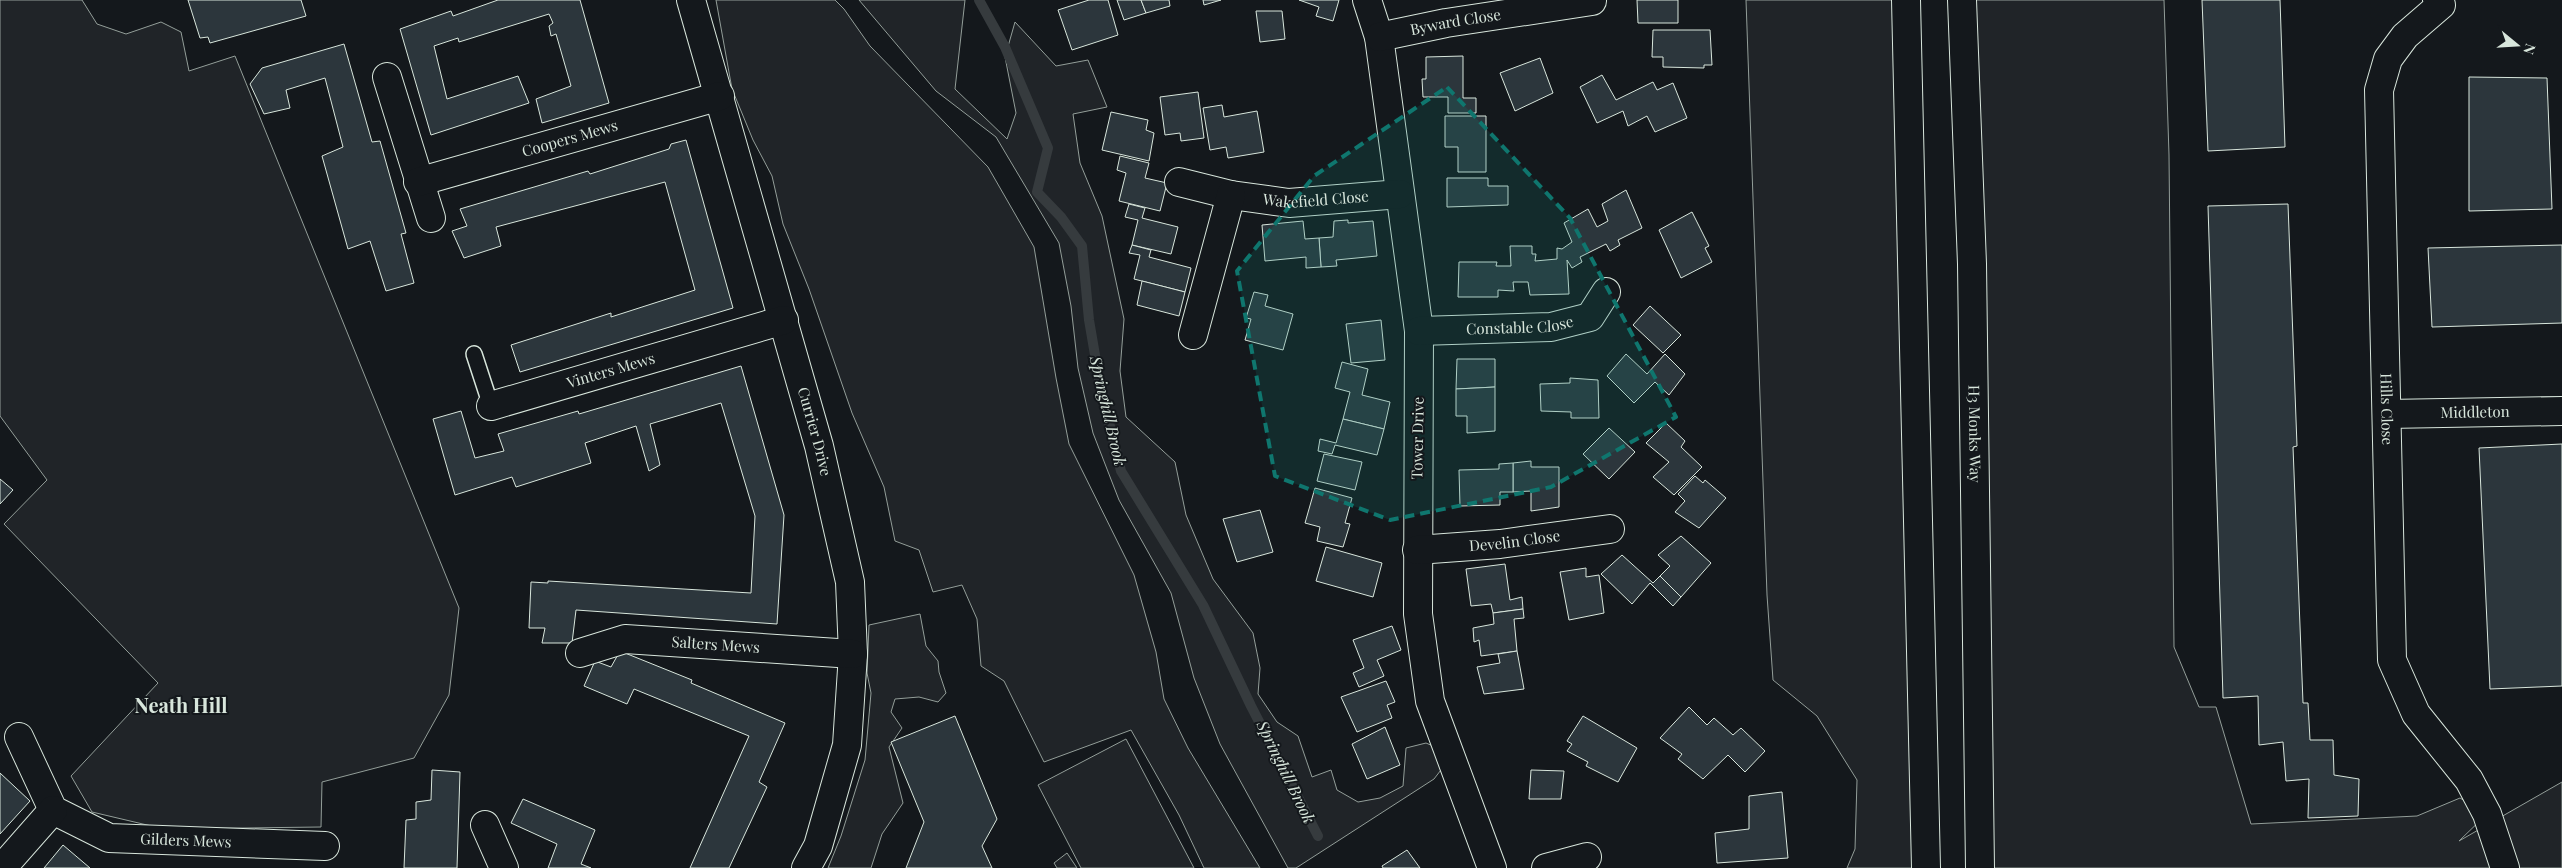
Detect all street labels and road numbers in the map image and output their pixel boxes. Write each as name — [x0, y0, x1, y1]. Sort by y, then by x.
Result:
street label: Byward Close — [1408, 4, 1502, 39]
street label: Coopers Mews — [519, 115, 620, 161]
street label: Wakefield Close — [1261, 186, 1369, 212]
street label: Constable Close — [1466, 311, 1575, 339]
street label: Vinters Mews — [563, 347, 657, 393]
street label: Hills Close — [2376, 373, 2398, 445]
street label: Currier Drive — [794, 385, 837, 478]
street label: H3 Monks Way — [1965, 385, 1986, 483]
street label: Tower Drive — [1406, 397, 1428, 479]
street label: Middleton — [2440, 401, 2510, 422]
street label: Develin Close — [1468, 525, 1561, 555]
street label: Salters Mews — [671, 631, 761, 657]
street label: Gilders Mews — [140, 828, 232, 852]

